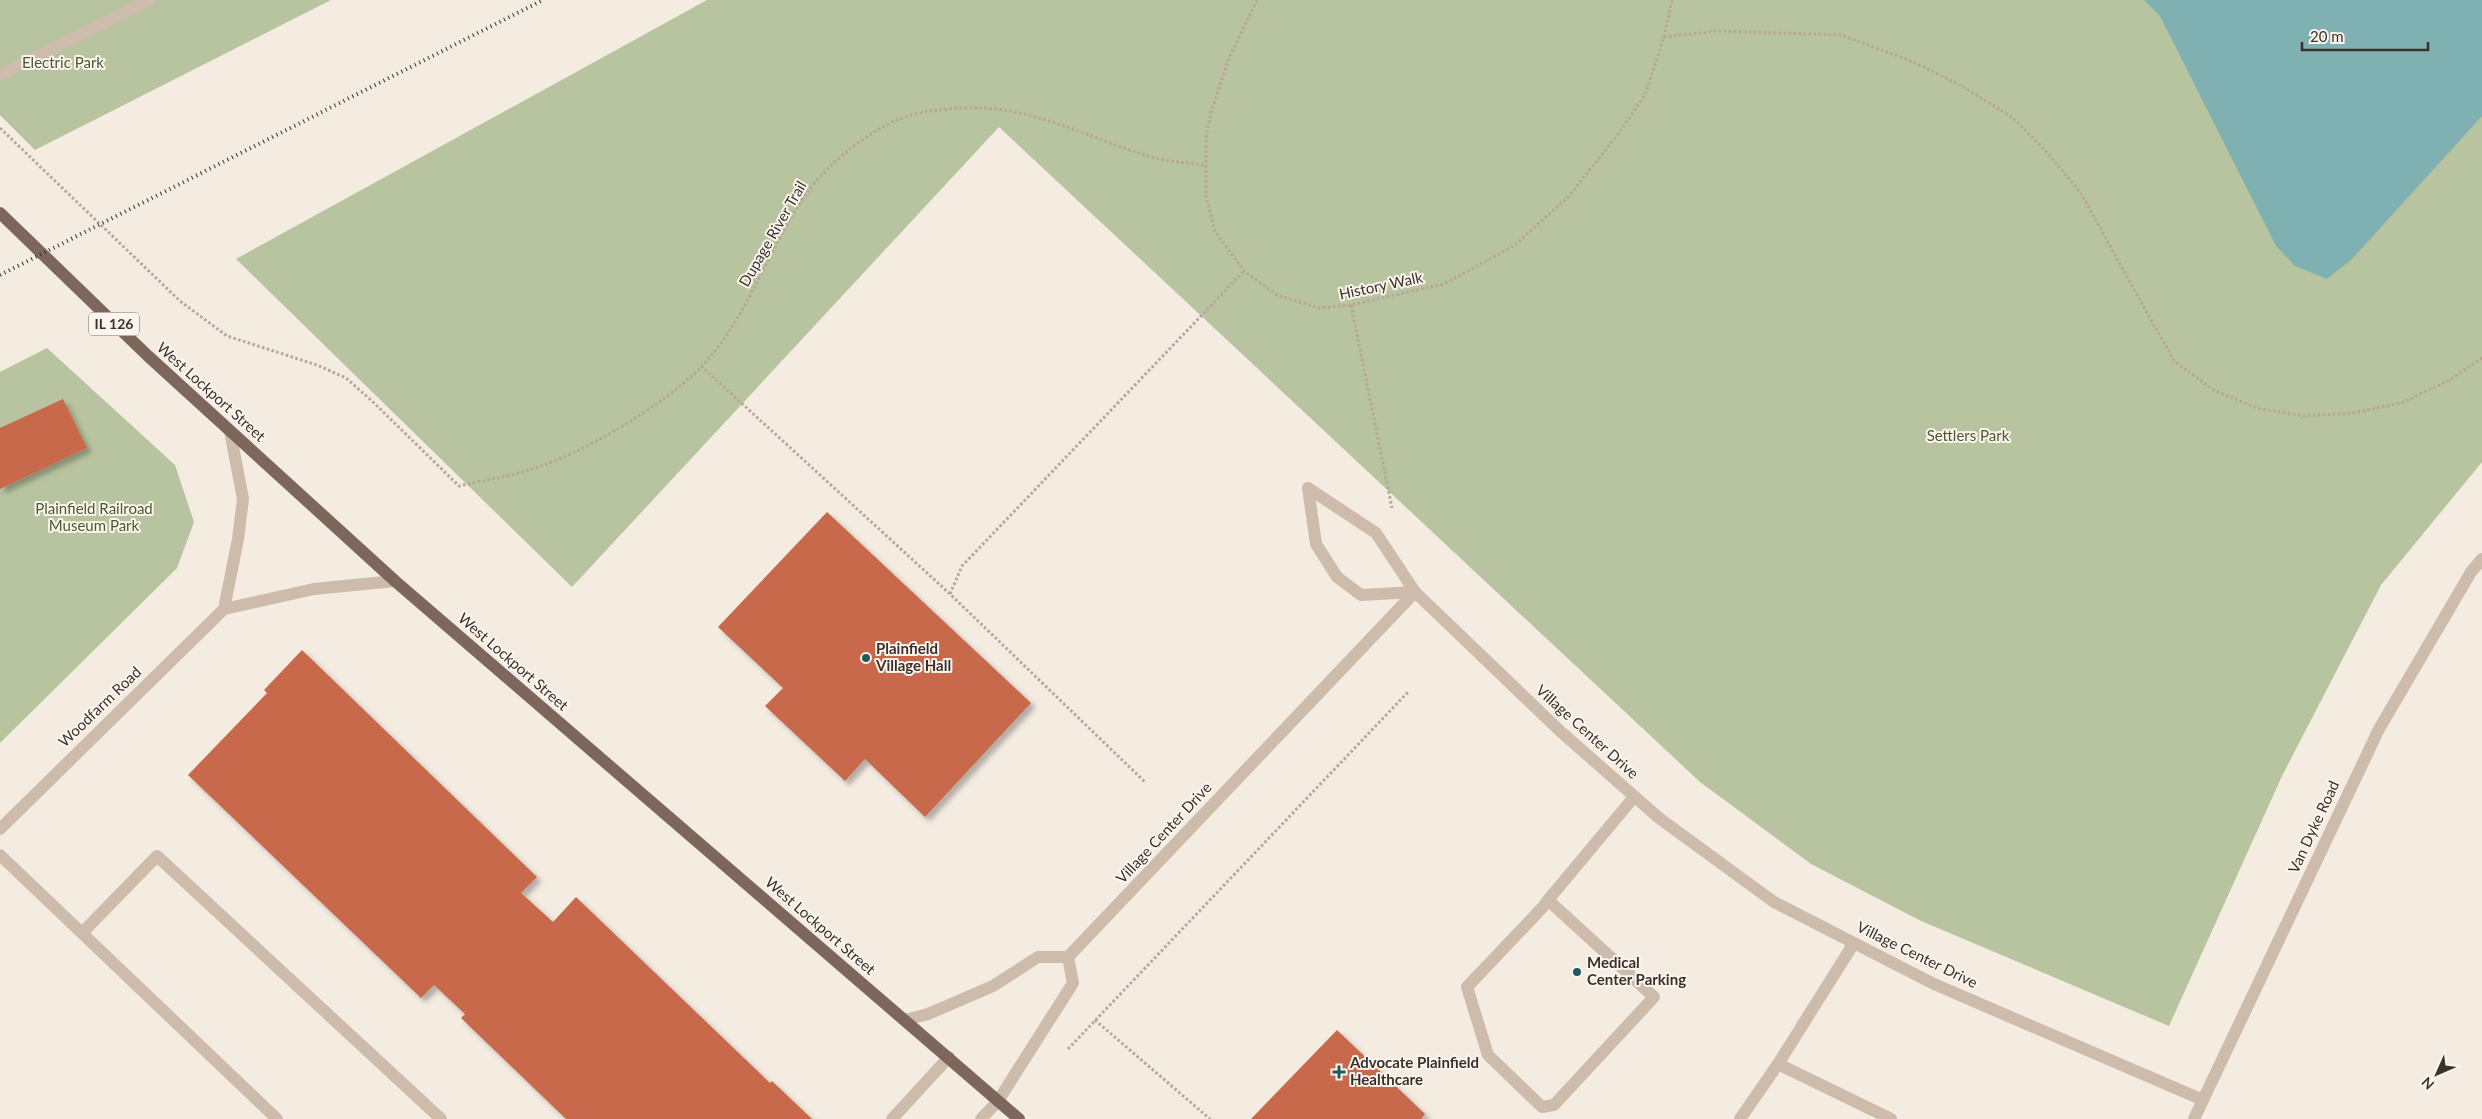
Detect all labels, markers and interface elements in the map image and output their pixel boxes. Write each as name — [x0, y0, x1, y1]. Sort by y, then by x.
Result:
scale bar — [2302, 20, 2428, 52]
text: 20 m — [2310, 27, 2344, 45]
park label: Electric Park — [22, 53, 104, 71]
street label: Dupage River Trail — [735, 177, 810, 290]
street label: History Walk — [1337, 267, 1425, 303]
road number: IL 126 — [89, 312, 139, 336]
street label: West Lockport Street — [154, 338, 270, 445]
park label: Settlers Park — [1927, 426, 2010, 444]
park label: Plainfield Railroad Museum Park — [35, 499, 153, 534]
street label: West Lockport Street — [455, 609, 573, 714]
place label: Plainfield Village Hall — [875, 639, 951, 674]
marker: Plainfield Village Hall — [860, 652, 872, 664]
street label: Woodfarm Road — [54, 662, 144, 750]
street label: Village Center Drive — [1533, 680, 1643, 782]
street label: Van Dyke Road — [2284, 777, 2342, 876]
street label: Village Center Drive — [1112, 778, 1215, 887]
street label: West Lockport Street — [762, 873, 880, 978]
street label: Village Center Drive — [1854, 917, 1981, 991]
place label: Medical Center Parking — [1587, 953, 1686, 988]
marker: Medical Center Parking — [1571, 966, 1583, 978]
north arrow — [2412, 1049, 2462, 1099]
place label: Advocate Plainfield Healthcare — [1349, 1053, 1479, 1088]
marker: Advocate Plainfield Healthcare — [1332, 1065, 1346, 1079]
text: N — [2418, 1074, 2437, 1093]

